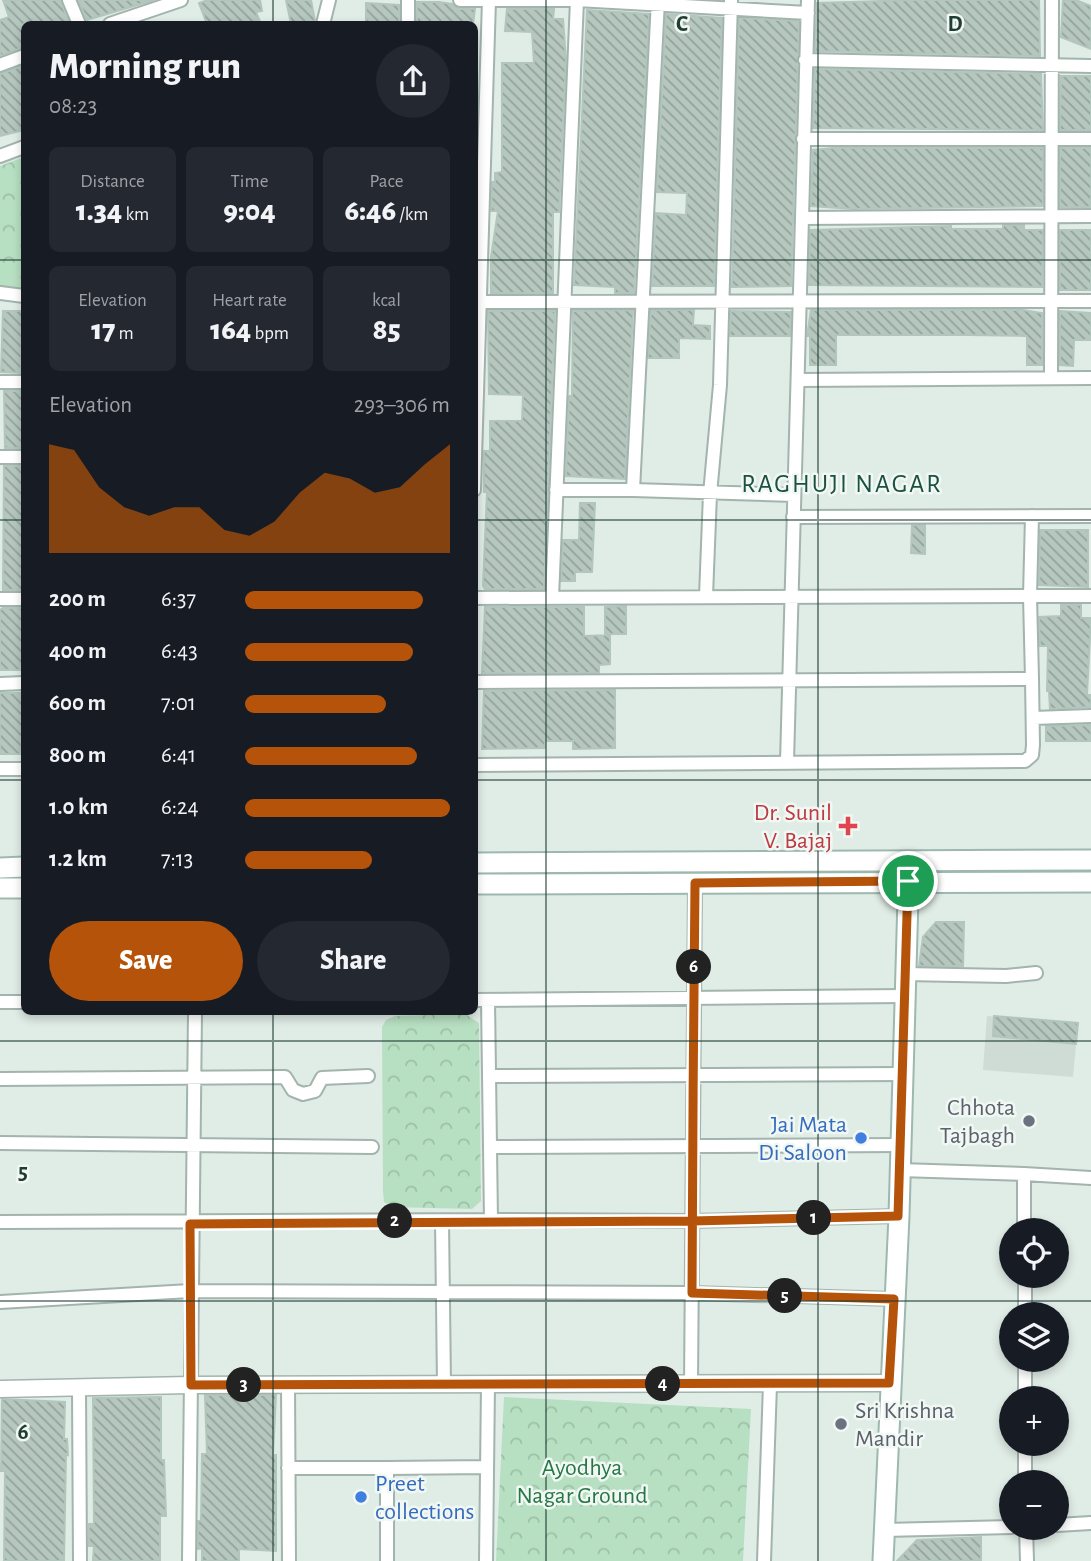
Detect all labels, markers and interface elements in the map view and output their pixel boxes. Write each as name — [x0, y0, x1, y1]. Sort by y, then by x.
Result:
text: C — [676, 13, 688, 36]
text: D — [947, 13, 963, 36]
button: share — [376, 44, 450, 118]
text: Morning run — [49, 48, 241, 86]
text: 08:23 — [49, 95, 97, 118]
text: Distance — [80, 172, 145, 191]
text: Time — [231, 172, 268, 191]
text: Pace — [369, 172, 404, 191]
text: 1.34 — [76, 196, 122, 226]
text: 9:04 — [223, 196, 276, 226]
text: 6:46 — [344, 196, 396, 226]
text: km — [122, 205, 149, 224]
text: /km — [396, 205, 429, 224]
text: Elevation — [78, 291, 147, 310]
text: Heart rate — [212, 291, 287, 310]
text: kcal — [372, 291, 401, 310]
text: 17 — [91, 315, 115, 345]
text: 164 — [210, 315, 251, 345]
text: 85 — [372, 315, 401, 345]
text: m — [115, 324, 134, 343]
text: bpm — [251, 324, 289, 343]
text: Elevation — [49, 394, 132, 417]
text: 293–306 m — [354, 394, 450, 417]
district label: RAGHUJI NAGAR — [741, 471, 943, 497]
text: 200 m — [49, 588, 106, 611]
text: 6:37 — [161, 588, 196, 611]
text: 400 m — [49, 640, 107, 663]
text: 6:43 — [161, 640, 198, 663]
text: 600 m — [49, 692, 106, 715]
text: 7:01 — [161, 692, 196, 715]
text: 800 m — [49, 744, 106, 767]
text: 6:41 — [161, 744, 196, 767]
text: 1.0 km — [49, 796, 108, 819]
text: 6:24 — [161, 796, 199, 819]
place label: Dr. Sunil V. Bajaj — [754, 801, 832, 853]
marker: Dr. Sunil V. Bajaj — [838, 816, 858, 836]
text: 1.2 km — [49, 848, 107, 871]
text: 7:13 — [161, 848, 193, 871]
pin — [878, 851, 938, 911]
icon: arrive — [889, 862, 927, 900]
button: Save — [49, 921, 243, 1001]
button: Share — [257, 921, 450, 1001]
pin: 6 — [676, 950, 712, 984]
text: 6 — [689, 957, 698, 976]
place label: Chhota Tajbagh — [940, 1096, 1015, 1148]
place label: Jai Mata Di Saloon — [758, 1113, 847, 1165]
marker: Chhota Tajbagh — [1021, 1113, 1037, 1129]
marker: Jai Mata Di Saloon — [853, 1130, 869, 1146]
text: 5 — [18, 1161, 28, 1184]
pin: 1 — [796, 1200, 832, 1236]
pin: 2 — [378, 1204, 412, 1238]
text: 1 — [810, 1208, 817, 1227]
text: 2 — [390, 1211, 399, 1230]
map controls — [999, 1218, 1069, 1540]
button: locate — [999, 1218, 1069, 1288]
pin: 5 — [768, 1278, 802, 1314]
text: 5 — [780, 1286, 789, 1305]
button: layers — [999, 1302, 1069, 1372]
pin: 4 — [646, 1366, 680, 1402]
pin: 3 — [226, 1368, 262, 1402]
text: 4 — [658, 1374, 667, 1393]
text: 3 — [239, 1375, 248, 1394]
button: + — [999, 1386, 1069, 1456]
place label: Sri Krishna Mandir — [855, 1399, 955, 1451]
marker: Sri Krishna Mandir — [833, 1416, 849, 1432]
text: 6 — [17, 1421, 29, 1444]
park label: Ayodhya Nagar Ground — [516, 1456, 648, 1508]
button: − — [999, 1470, 1069, 1540]
place label: Preet collections — [375, 1472, 474, 1524]
marker: Preet collections — [353, 1489, 369, 1505]

